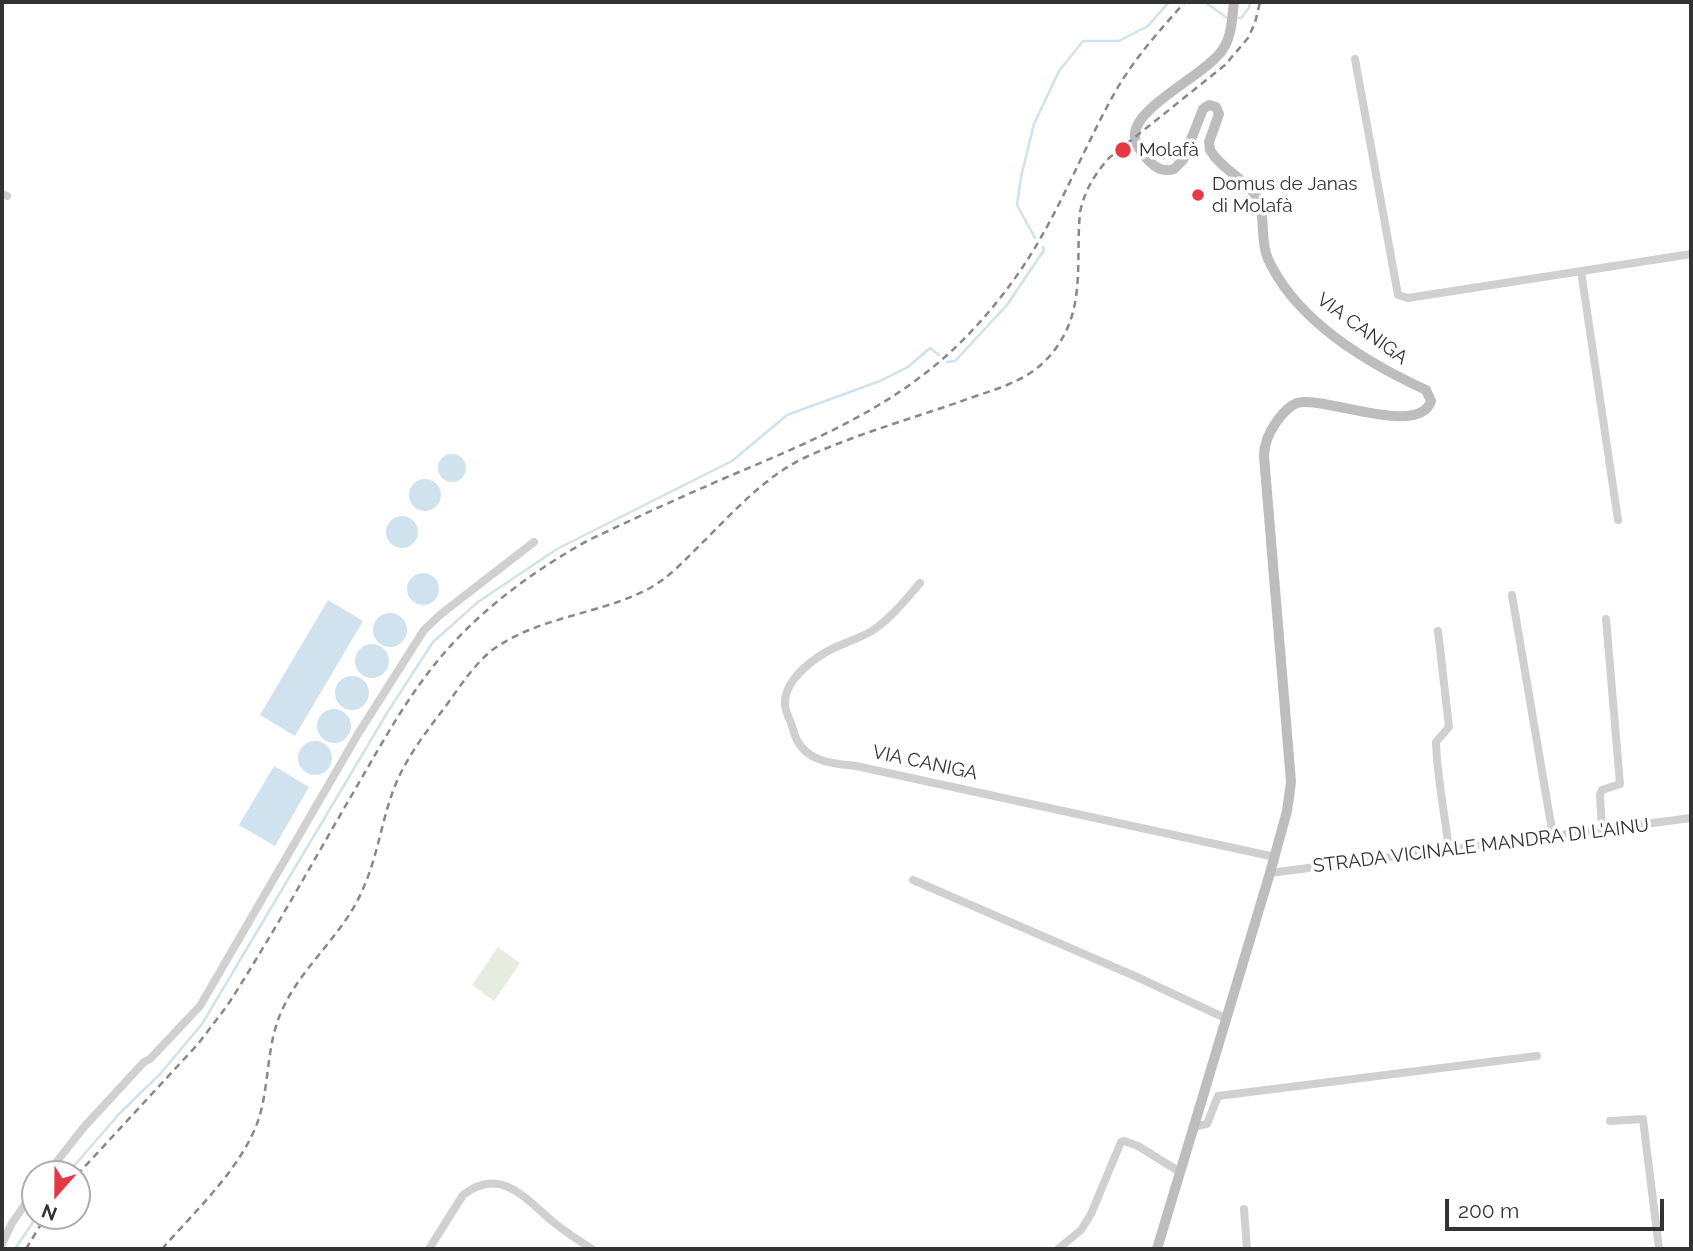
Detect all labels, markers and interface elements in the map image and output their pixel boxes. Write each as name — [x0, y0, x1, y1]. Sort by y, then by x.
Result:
place label: Molafà — [1139, 139, 1199, 161]
marker: Molafà — [1113, 140, 1133, 160]
place label: Domus de Janas di Molafà — [1212, 173, 1357, 217]
marker: Domus de Janas di Molafà — [1190, 187, 1206, 203]
street label: VIA CANIGA — [1312, 288, 1412, 370]
street label: VIA CANIGA — [870, 741, 980, 785]
street label: STRADA VICINALE MANDRA DI L'AINU — [1312, 814, 1650, 878]
north arrow — [21, 1160, 91, 1230]
scale bar — [1448, 1184, 1667, 1228]
text: 200 m — [1458, 1198, 1519, 1223]
text: N — [38, 1200, 60, 1226]

